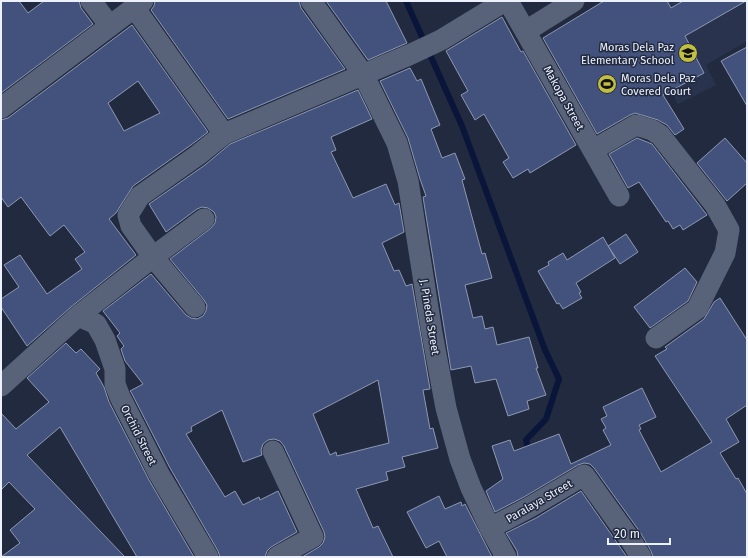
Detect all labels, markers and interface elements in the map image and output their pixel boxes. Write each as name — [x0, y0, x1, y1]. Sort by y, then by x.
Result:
place label: Moras Dela Paz Elementary School — [581, 41, 674, 67]
school or university icon: Moras Dela Paz Elementary School — [677, 42, 699, 64]
street label: Makopa Street — [541, 64, 587, 133]
place label: Moras Dela Paz Covered Court — [621, 72, 696, 98]
sports icon: Moras Dela Paz Covered Court — [596, 73, 618, 95]
street label: J. Pineda Street — [417, 278, 442, 356]
street label: Orchid Street — [118, 403, 159, 467]
street label: Paralaya Street — [504, 477, 575, 526]
scale bar — [608, 520, 670, 546]
text: 20 m — [614, 527, 640, 541]

